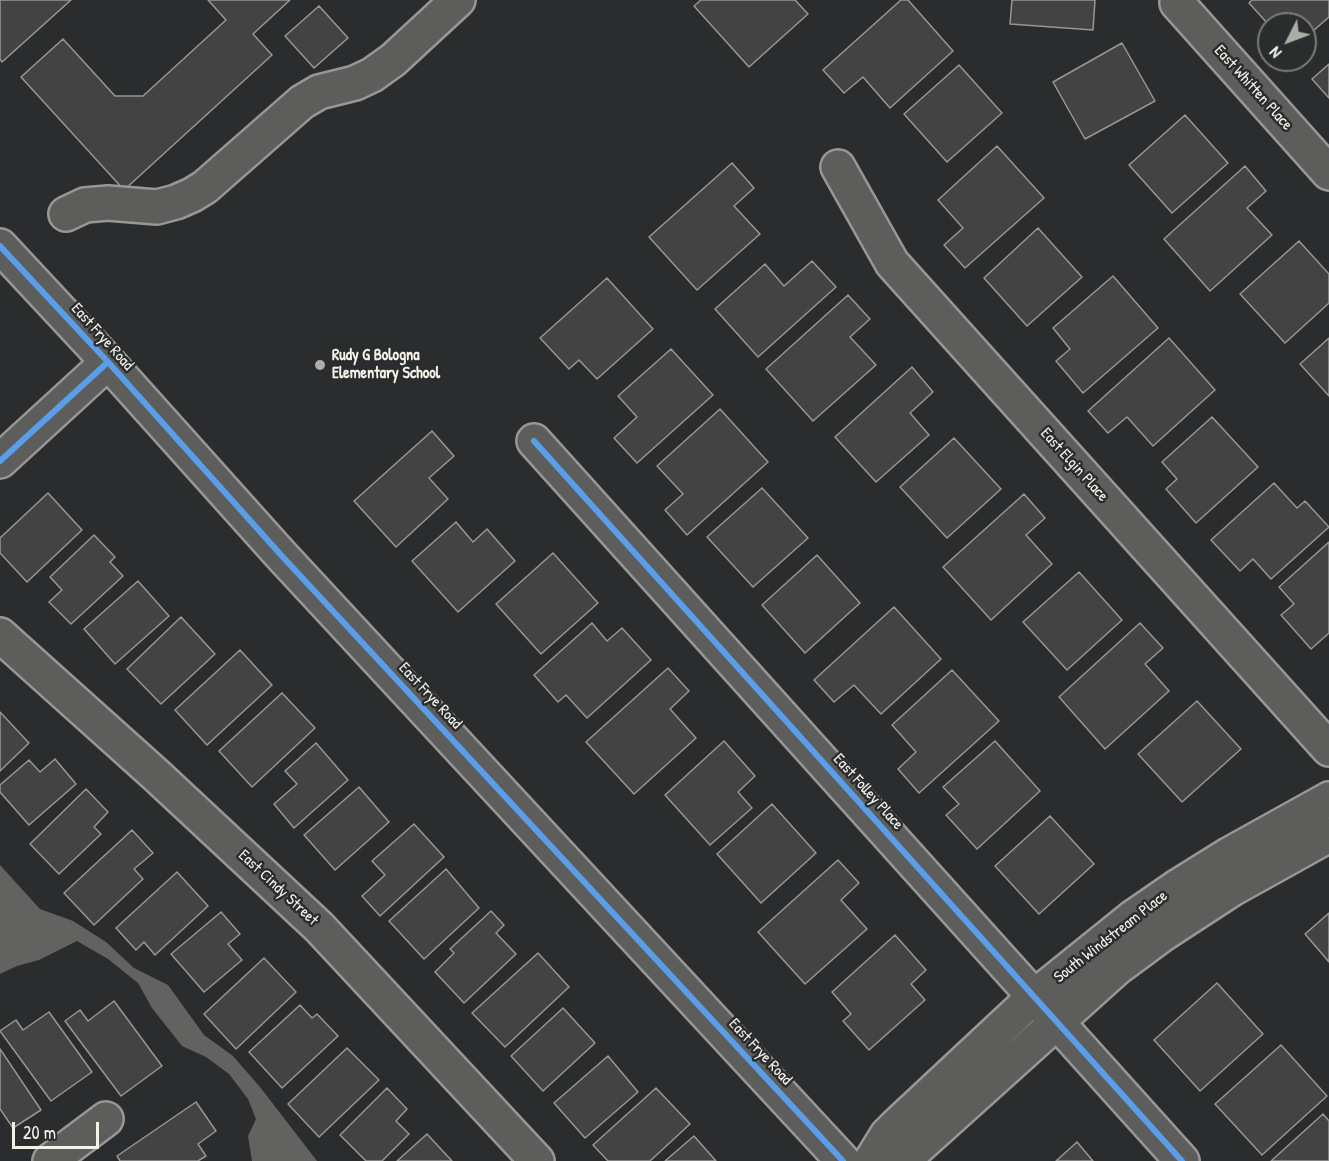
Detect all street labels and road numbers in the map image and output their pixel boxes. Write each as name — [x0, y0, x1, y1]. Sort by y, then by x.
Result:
street label: East Whitten Place — [1210, 41, 1296, 135]
street label: East Frye Road — [67, 299, 137, 375]
street label: East Elgin Place — [1036, 424, 1112, 506]
street label: East Frye Road — [394, 659, 466, 733]
street label: East Folley Place — [829, 750, 907, 834]
street label: East Cindy Street — [234, 846, 322, 930]
street label: South Windstream Place — [1050, 887, 1172, 987]
street label: East Frye Road — [724, 1015, 796, 1089]

